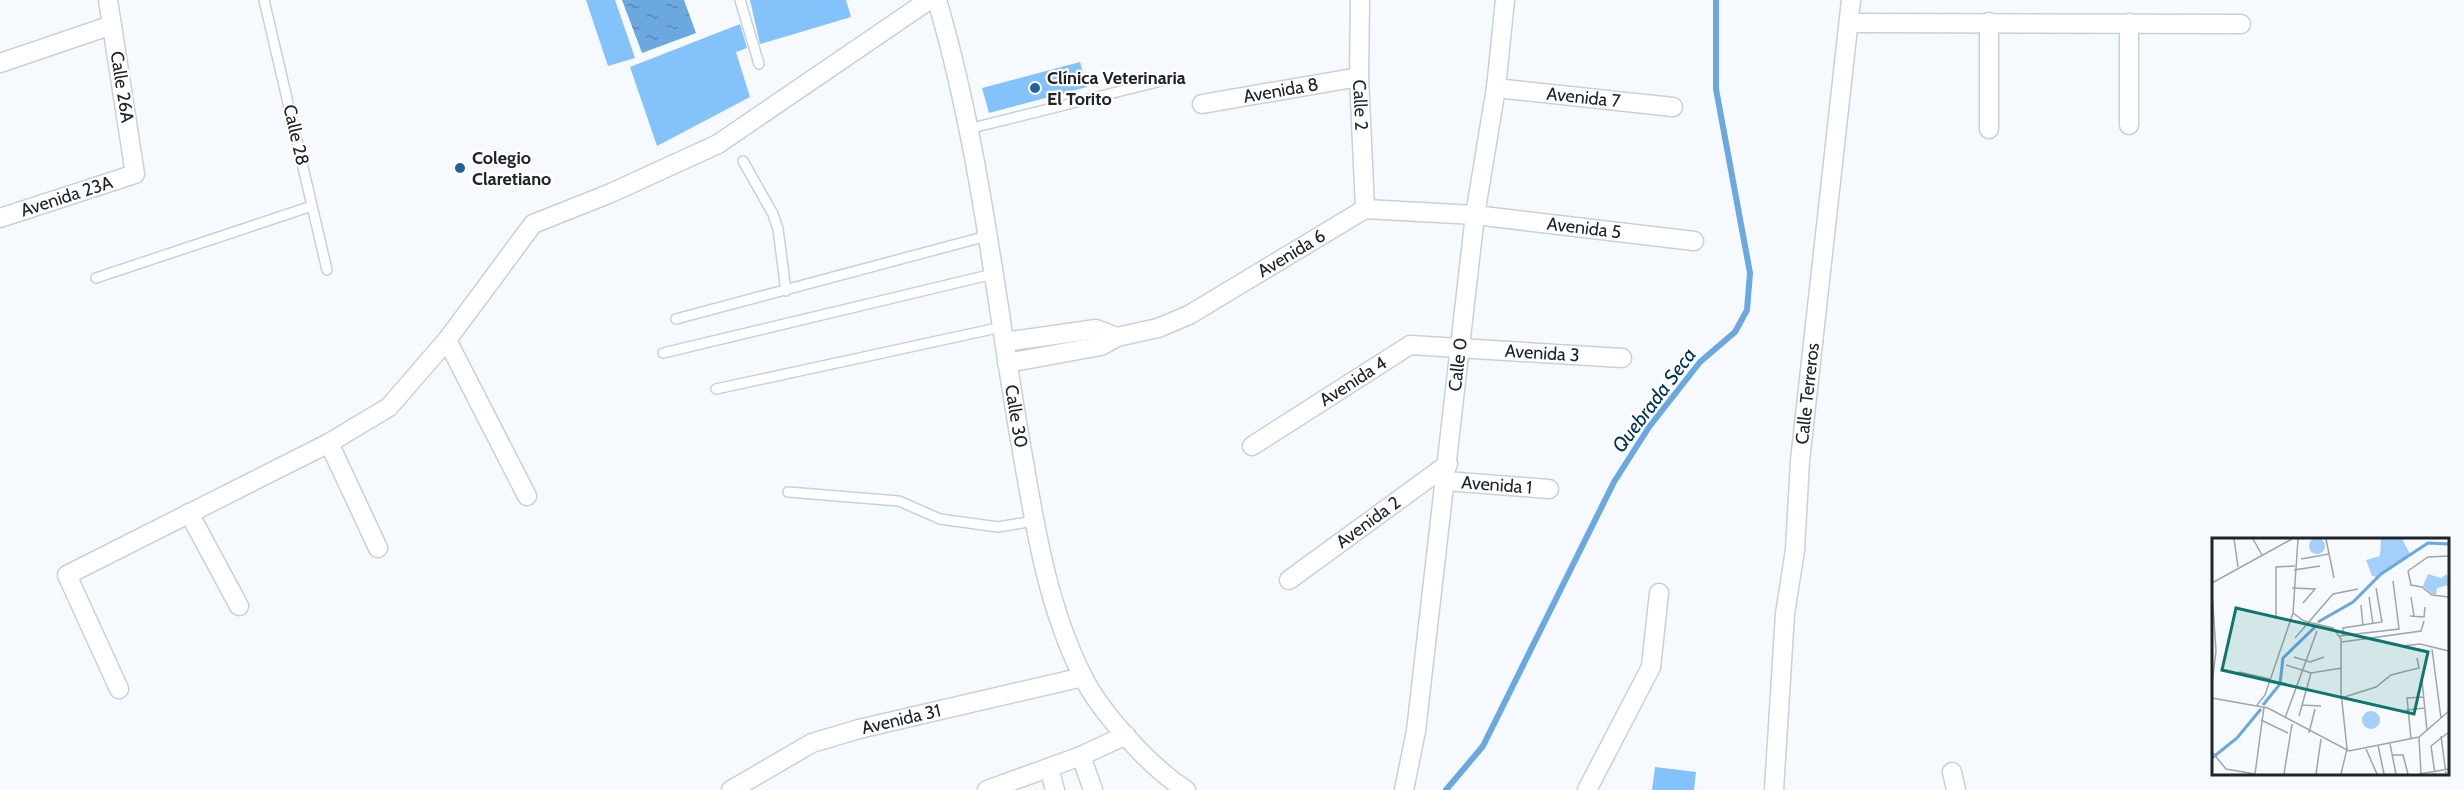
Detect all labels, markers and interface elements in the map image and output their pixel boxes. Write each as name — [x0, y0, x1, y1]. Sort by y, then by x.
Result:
street label: Calle 26A — [105, 50, 139, 124]
place label: Clínica Veterinaria El Torito — [1047, 67, 1186, 110]
street label: Avenida 8 — [1242, 73, 1320, 108]
street label: Calle 2 — [1348, 79, 1372, 131]
marker: Clínica Veterinaria El Torito — [1028, 81, 1042, 95]
street label: Avenida 7 — [1546, 83, 1621, 112]
street label: Calle 28 — [278, 102, 314, 168]
place label: Colegio Claretiano — [472, 147, 551, 190]
marker: Colegio Claretiano — [453, 161, 467, 175]
street label: Avenida 23A — [18, 171, 115, 222]
street label: Avenida 5 — [1546, 213, 1623, 243]
street label: Avenida 6 — [1253, 225, 1329, 282]
street label: Calle 0 — [1444, 337, 1472, 393]
street label: Avenida 3 — [1504, 340, 1580, 366]
street label: Calle Terreros — [1791, 342, 1824, 446]
water label: Quebrada Seca — [1607, 343, 1701, 457]
street label: Avenida 4 — [1315, 352, 1391, 411]
street label: Calle 30 — [1000, 383, 1032, 449]
street label: Avenida 1 — [1461, 471, 1533, 499]
street label: Avenida 2 — [1332, 491, 1405, 553]
inset map — [2212, 538, 2449, 775]
street label: Avenida 31 — [859, 699, 943, 739]

